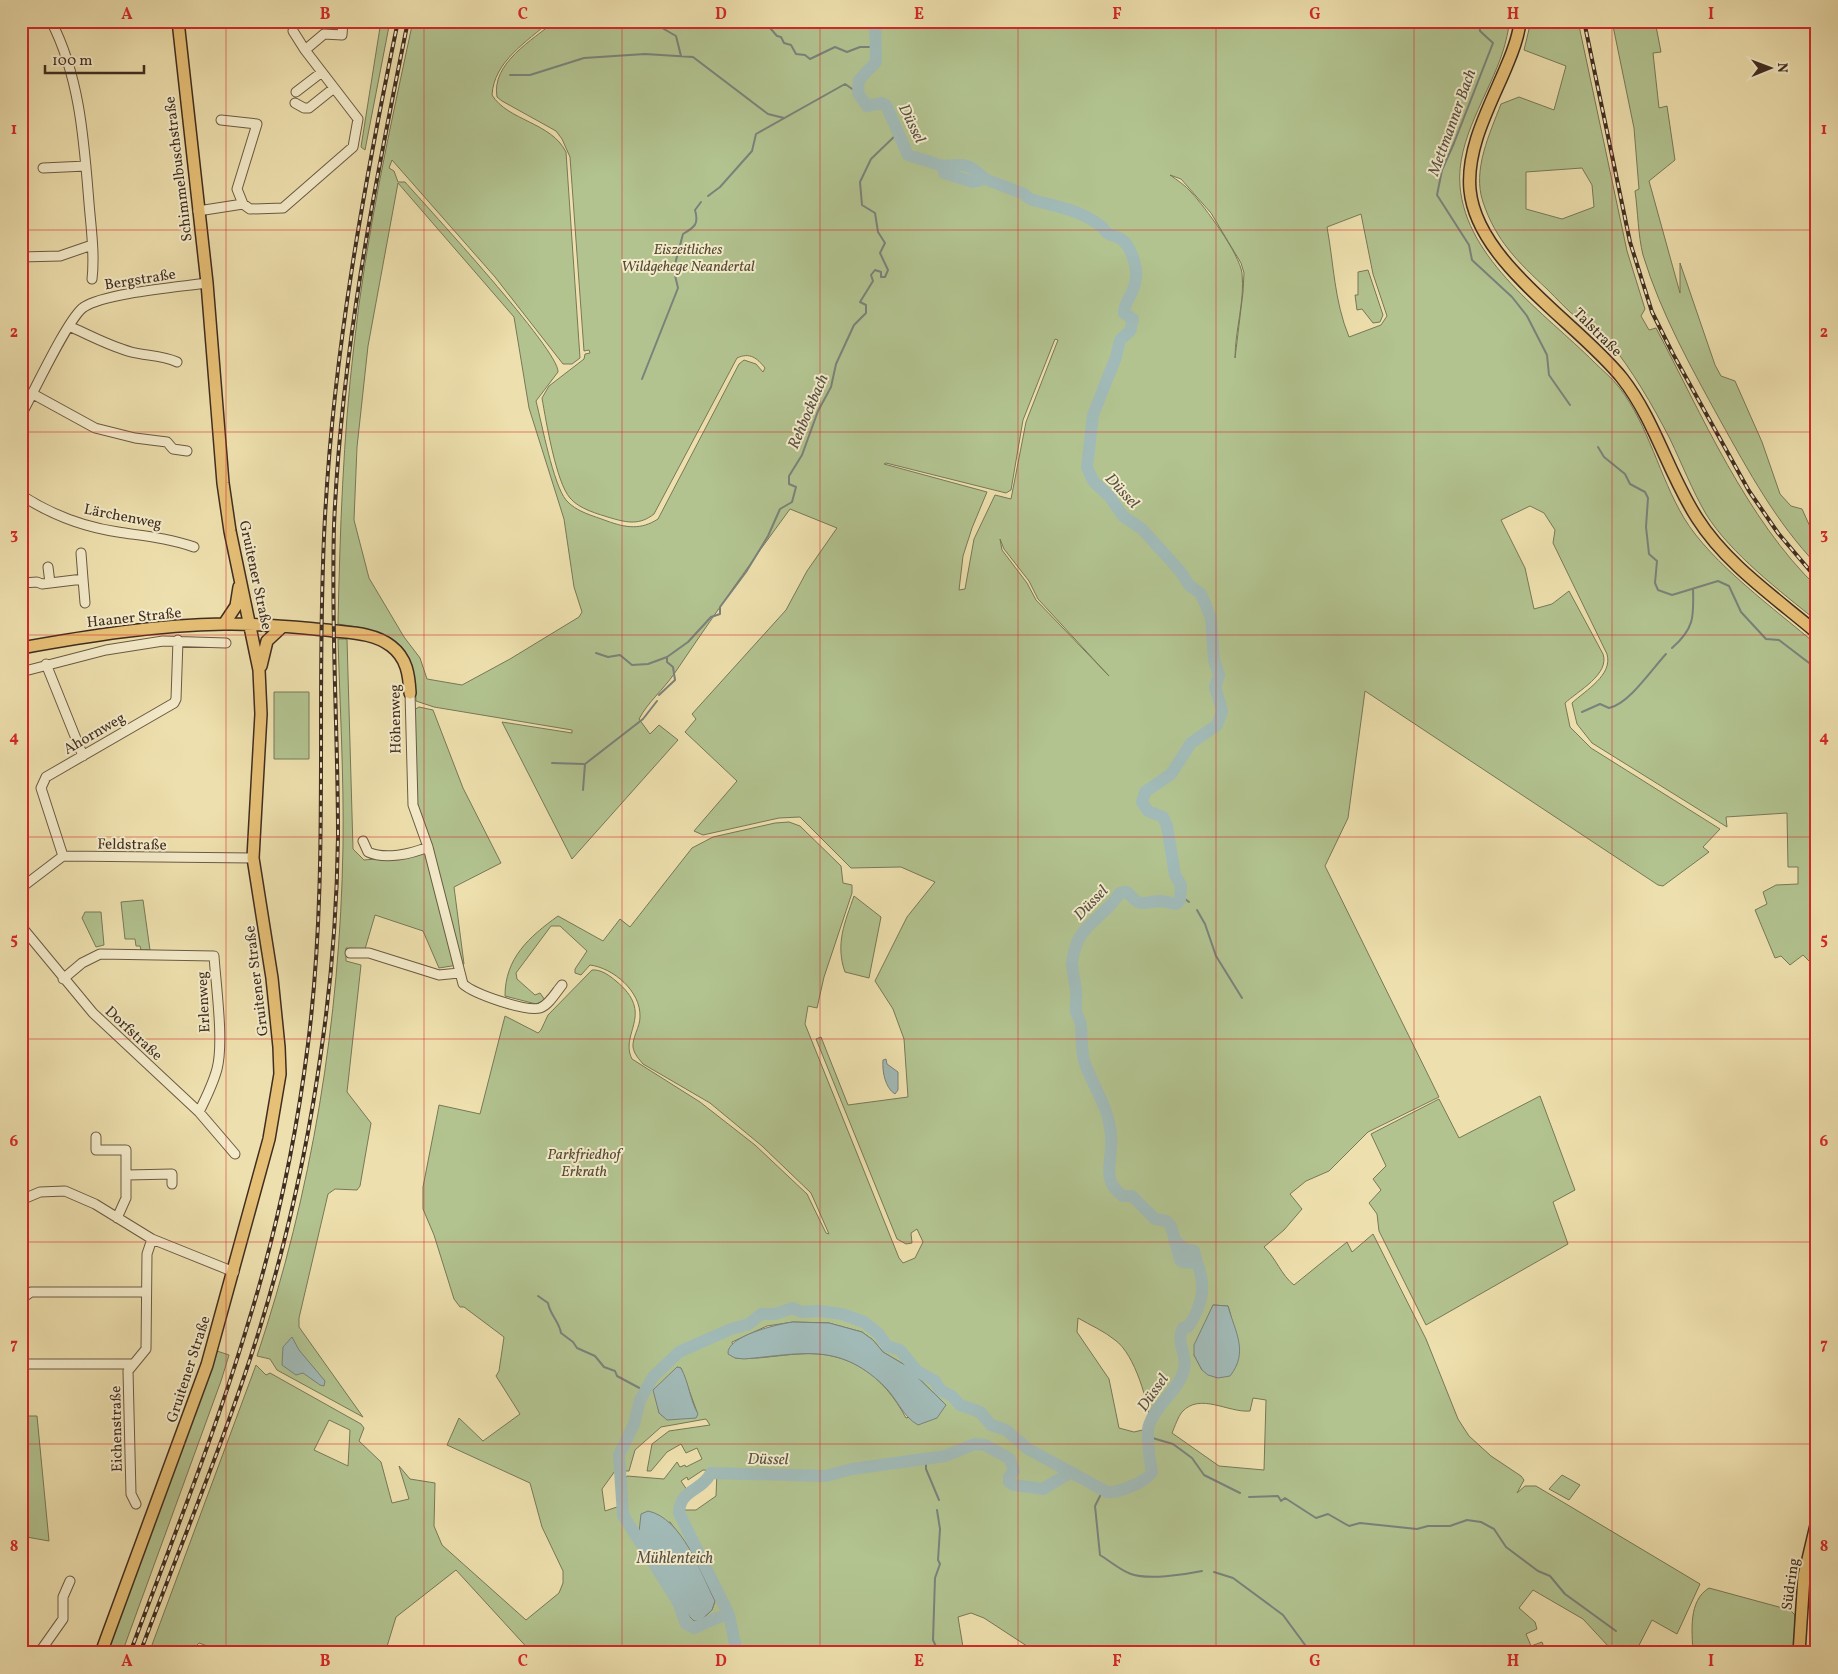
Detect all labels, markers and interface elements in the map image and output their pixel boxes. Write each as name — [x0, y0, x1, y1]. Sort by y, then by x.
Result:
text: A — [121, 4, 133, 26]
text: B — [320, 4, 331, 26]
text: C — [518, 4, 528, 26]
text: D — [715, 4, 727, 26]
text: E — [914, 4, 924, 26]
text: F — [1112, 4, 1122, 26]
text: G — [1309, 4, 1321, 26]
text: H — [1507, 4, 1519, 26]
text: I — [1708, 4, 1714, 26]
scale bar — [45, 42, 144, 74]
north arrow — [1746, 42, 1796, 92]
text: 100 m — [52, 51, 92, 72]
text: N — [1772, 63, 1791, 73]
water label: Mettmanner Bach — [1423, 66, 1482, 180]
street label: Schimmelbuschstraße — [160, 95, 199, 243]
water label: Düssel — [892, 100, 930, 147]
text: 1 — [11, 119, 17, 141]
text: 1 — [1821, 119, 1827, 141]
park label: Eiszeitliches Wildgehege Neandertal — [621, 240, 755, 278]
street label: Bergstraße — [103, 264, 177, 296]
street label: Talstraße — [1568, 304, 1626, 362]
text: 2 — [10, 322, 18, 344]
text: 2 — [1820, 322, 1828, 344]
water label: Rehbockbach — [783, 371, 834, 453]
water label: Düssel — [1099, 469, 1144, 514]
street label: Lärchenweg — [82, 500, 164, 535]
street label: Gruitener Straße — [233, 519, 276, 632]
text: 3 — [10, 524, 18, 546]
text: 3 — [1820, 524, 1828, 546]
street label: Haaner Straße — [86, 603, 182, 634]
street label: Höhenweg — [385, 684, 408, 754]
street label: Ahornweg — [60, 708, 130, 760]
text: 4 — [9, 727, 19, 749]
text: 4 — [1819, 727, 1829, 749]
street label: Feldstraße — [97, 834, 167, 857]
water label: Düssel — [1069, 881, 1114, 926]
street label: Gruitener Straße — [240, 924, 275, 1037]
text: 5 — [10, 929, 18, 951]
text: 5 — [1820, 929, 1828, 951]
street label: Erlenweg — [192, 970, 217, 1033]
street label: Dorfstraße — [100, 1002, 166, 1066]
text: 6 — [10, 1131, 19, 1153]
text: 6 — [1820, 1131, 1829, 1153]
park label: Parkfriedhof Erkrath — [547, 1145, 623, 1183]
street label: Gruitener Straße — [162, 1313, 217, 1426]
text: 7 — [10, 1334, 18, 1356]
text: 7 — [1820, 1334, 1828, 1356]
water label: Düssel — [1133, 1370, 1175, 1416]
street label: Eichenstraße — [106, 1386, 129, 1472]
water label: Düssel — [747, 1449, 789, 1471]
text: 8 — [10, 1536, 18, 1558]
text: 8 — [1820, 1536, 1828, 1558]
water label: Mühlenteich — [636, 1548, 713, 1570]
street label: Südring — [1777, 1556, 1806, 1612]
text: A — [121, 1651, 133, 1673]
text: B — [320, 1651, 331, 1673]
text: C — [518, 1651, 528, 1673]
text: D — [715, 1651, 727, 1673]
text: E — [914, 1651, 924, 1673]
text: F — [1112, 1651, 1122, 1673]
text: G — [1309, 1651, 1321, 1673]
text: H — [1507, 1651, 1519, 1673]
text: I — [1708, 1651, 1714, 1673]

